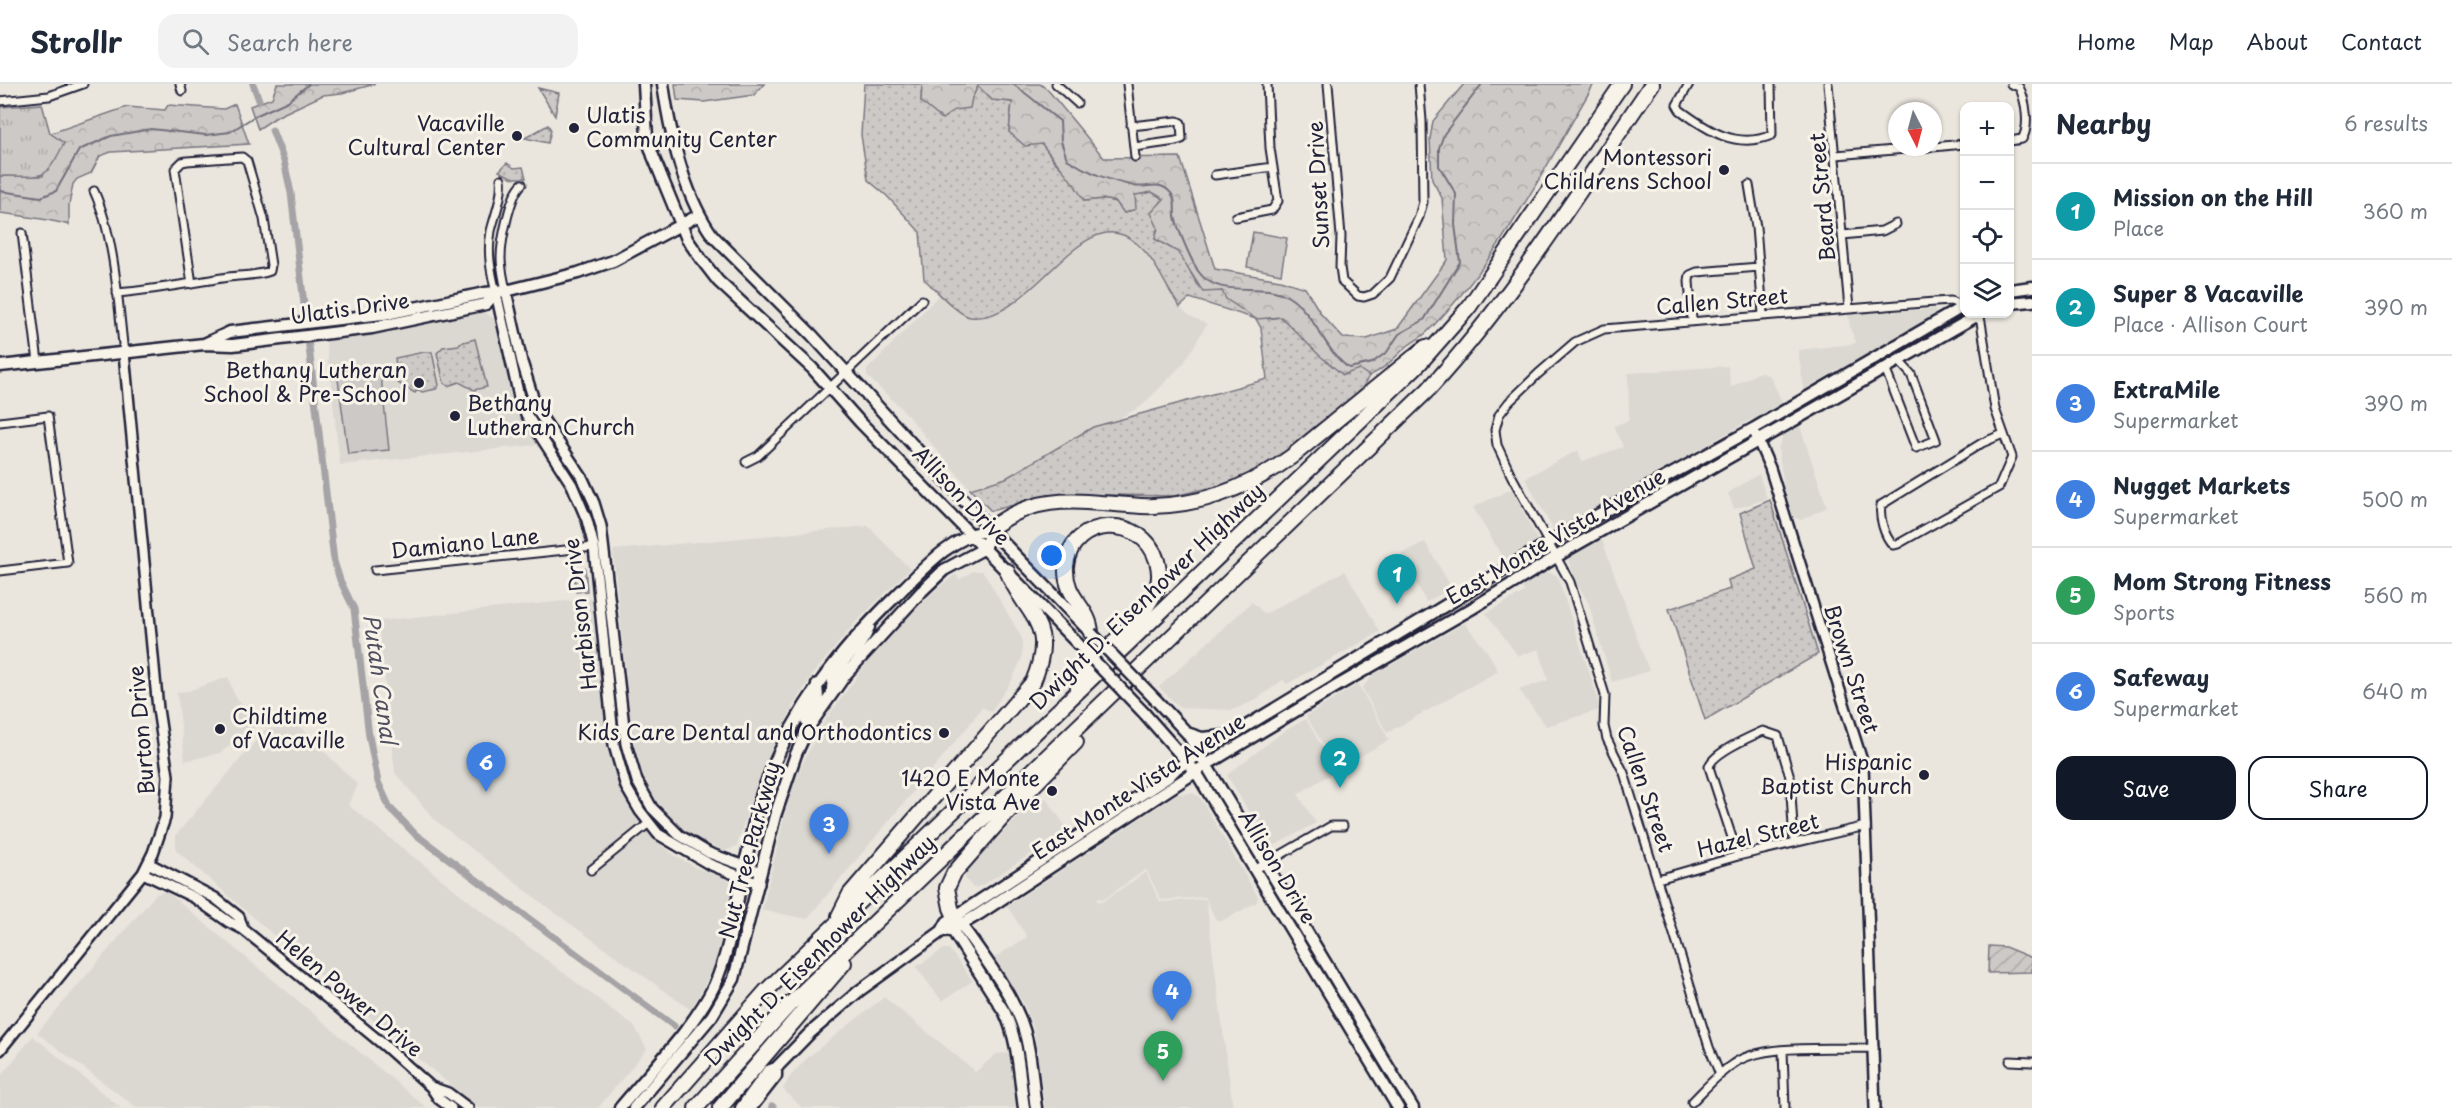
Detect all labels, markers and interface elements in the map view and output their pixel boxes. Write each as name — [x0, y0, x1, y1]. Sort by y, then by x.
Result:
search box — [158, 14, 578, 68]
text: Strollr — [30, 20, 122, 63]
icon: search — [179, 25, 212, 58]
text: Search here — [227, 25, 353, 58]
text: Home — [2077, 25, 2136, 57]
text: Map — [2169, 25, 2214, 57]
text: About — [2247, 25, 2308, 57]
text: Contact — [2341, 25, 2422, 57]
place label: Ulatis Community Center — [586, 98, 777, 154]
north arrow — [1888, 102, 1942, 156]
map controls — [1960, 102, 2014, 318]
button: + — [1960, 102, 2014, 156]
text: Nearby — [2056, 104, 2151, 143]
place label: Vacaville Cultural Center — [348, 106, 505, 162]
text: 6 results — [2344, 108, 2428, 138]
street label: Sunset Drive — [1298, 120, 1336, 250]
marker: Ulatis Community Center — [567, 121, 581, 135]
marker: Vacaville Cultural Center — [510, 129, 524, 143]
street label: Beard Street — [1799, 132, 1843, 263]
place label: Montessori Childrens School — [1544, 140, 1712, 196]
button: − — [1960, 156, 2014, 210]
marker: Montessori Childrens School — [1717, 163, 1731, 177]
text: Mission on the Hill — [2113, 180, 2313, 213]
text: 1 — [2071, 196, 2080, 226]
text: 360 m — [2362, 196, 2428, 226]
button: locate — [1960, 210, 2014, 264]
text: Place — [2113, 213, 2164, 243]
button: layers — [1960, 264, 2014, 318]
text: Super 8 Vacaville — [2113, 276, 2303, 309]
street label: Callen Street — [1654, 278, 1789, 322]
street label: Ulatis Drive — [288, 283, 411, 331]
text: 2 — [2068, 292, 2083, 322]
text: 390 m — [2364, 292, 2428, 322]
text: Place · Allison Court — [2113, 309, 2308, 339]
place label: Bethany Lutheran School & Pre-School — [203, 353, 407, 409]
text: ExtraMile — [2113, 372, 2220, 405]
marker: Bethany Lutheran School & Pre-School — [412, 376, 426, 390]
place label: Bethany Lutheran Church — [467, 386, 635, 442]
text: 3 — [2069, 388, 2082, 418]
text: 390 m — [2364, 388, 2428, 418]
text: Supermarket — [2113, 405, 2239, 435]
marker: Bethany Lutheran Church — [448, 409, 462, 423]
street label: Allison Drive — [906, 437, 1018, 552]
street label: East Monte Vista Avenue — [1439, 459, 1671, 611]
text: Nugget Markets — [2113, 468, 2290, 501]
street label: Dwight D. Eisenhower Highway — [1021, 474, 1270, 717]
text: 4 — [2069, 484, 2082, 514]
text: 500 m — [2361, 484, 2428, 514]
text: Supermarket — [2113, 501, 2239, 531]
street label: Damiano Lane — [389, 518, 541, 566]
street label: Harbison Drive — [554, 536, 604, 692]
your location — [1037, 541, 1066, 570]
pin: 1 — [1378, 554, 1416, 604]
text: Mom Strong Fitness — [2113, 564, 2331, 597]
text: 5 — [2069, 580, 2082, 610]
text: 560 m — [2363, 580, 2428, 610]
text: Sports — [2113, 597, 2175, 627]
street label: Brown Street — [1817, 599, 1889, 737]
water label: Putah Canal — [356, 612, 407, 750]
text: Safeway — [2113, 660, 2209, 693]
street label: Burton Drive — [118, 664, 162, 796]
text: 6 — [2068, 676, 2083, 706]
text: 640 m — [2362, 676, 2428, 706]
text: Supermarket — [2113, 693, 2239, 723]
place label: Childtime of Vacaville — [232, 699, 345, 755]
street label: East Monte Vista Avenue — [1025, 704, 1251, 866]
place label: Kids Care Dental and Orthodontics — [577, 715, 932, 747]
street label: Callen Street — [1610, 721, 1684, 856]
marker: Childtime of Vacaville — [213, 722, 227, 736]
marker: Kids Care Dental and Orthodontics — [937, 726, 951, 740]
pin: 2 — [1320, 738, 1360, 788]
pin: 6 — [466, 742, 506, 792]
place label: Hispanic Baptist Church — [1760, 745, 1912, 801]
button: Save — [2056, 756, 2236, 820]
button: Share — [2248, 756, 2428, 820]
street label: Nut Tree Parkway — [709, 757, 787, 942]
place label: 1420 E Monte Vista Ave — [901, 761, 1040, 817]
marker: Hispanic Baptist Church — [1917, 768, 1931, 782]
marker: 1420 E Monte Vista Ave — [1045, 784, 1059, 798]
street label: Allison Drive — [1232, 803, 1325, 929]
street label: Hazel Street — [1693, 803, 1822, 865]
pin: 3 — [810, 804, 848, 854]
street label: Dwight D. Eisenhower Highway — [696, 827, 942, 1073]
street label: Helen Power Drive — [270, 921, 431, 1064]
pin: 4 — [1152, 972, 1192, 1021]
pin: 5 — [1144, 1032, 1182, 1081]

